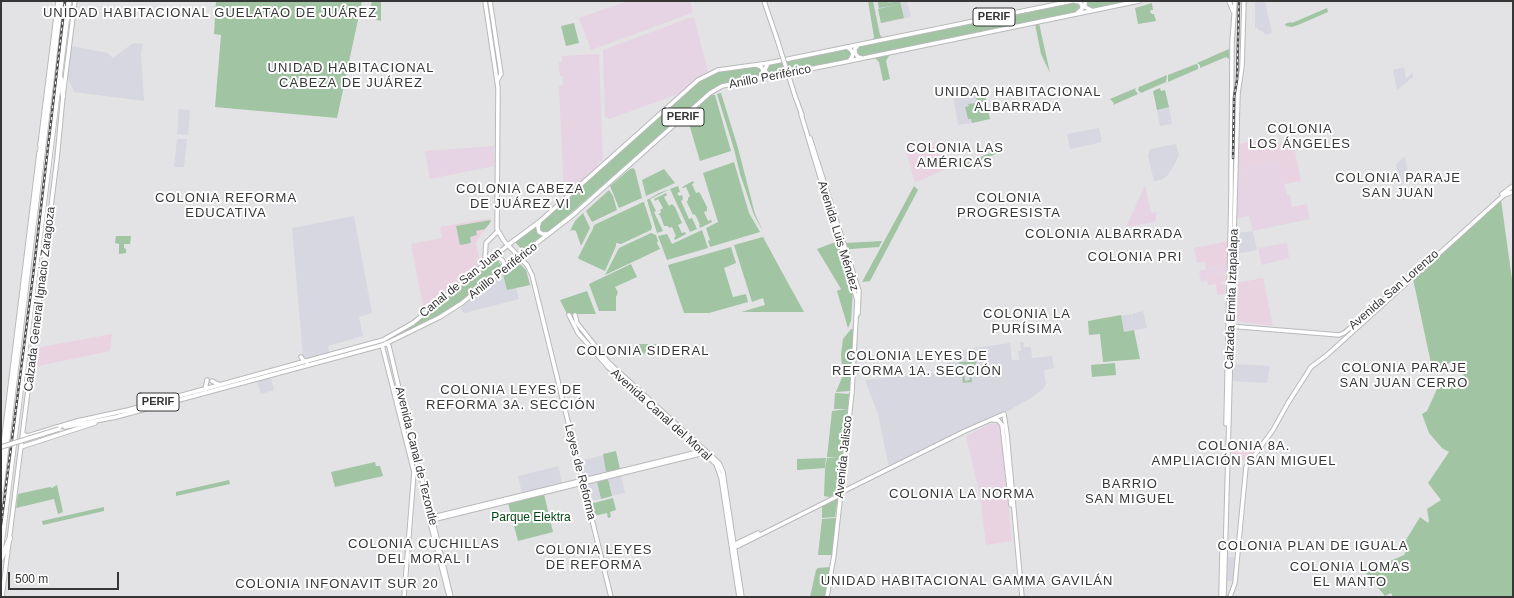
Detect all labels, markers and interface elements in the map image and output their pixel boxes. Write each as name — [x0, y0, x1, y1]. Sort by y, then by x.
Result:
district label: UNIDAD HABITACIONAL GUELATAO DE JUÁREZ — [43, 5, 377, 21]
road number: PERIF — [973, 8, 1015, 26]
district label: UNIDAD HABITACIONAL CABEZA DE JUÁREZ — [268, 60, 434, 91]
street label: Anillo Periférico — [728, 62, 812, 92]
district label: UNIDAD HABITACIONAL ALBARRADA — [935, 84, 1101, 115]
road number: PERIF — [662, 108, 704, 126]
district label: COLONIA LOS ÁNGELES — [1249, 121, 1351, 152]
district label: COLONIA LAS AMÉRICAS — [906, 140, 1004, 171]
district label: COLONIA PARAJE SAN JUAN — [1335, 170, 1461, 201]
street label: Avenida Luis Méndez — [814, 179, 862, 293]
district label: COLONIA CABEZA DE JUÁREZ VI — [456, 181, 584, 212]
district label: COLONIA REFORMA EDUCATIVA — [155, 190, 297, 221]
district label: COLONIA PROGRESISTA — [957, 190, 1061, 221]
street label: Calzada General Ignacio Zaragoza — [22, 206, 58, 392]
district label: COLONIA ALBARRADA — [1025, 226, 1183, 242]
street label: Calzada Ermita Iztapalapa — [1222, 228, 1242, 370]
street label: Anillo Periférico — [466, 240, 540, 302]
street label: Canal de San Juan — [417, 245, 505, 321]
street label: Avenida San Lorenzo — [1346, 247, 1442, 333]
district label: COLONIA PRI — [1088, 249, 1182, 265]
district label: COLONIA LA PURÍSIMA — [983, 306, 1071, 337]
district label: COLONIA SIDERAL — [577, 343, 709, 359]
district label: COLONIA LEYES DE REFORMA 1A. SECCIÓN — [832, 348, 1002, 379]
district label: COLONIA PARAJE SAN JUAN CERRO — [1340, 360, 1468, 391]
street label: Avenida Canal del Moral — [608, 366, 714, 464]
district label: COLONIA LEYES DE REFORMA 3A. SECCIÓN — [426, 382, 596, 413]
street label: Avenida Canal de Tezontle — [392, 385, 440, 527]
road number: PERIF — [137, 393, 179, 411]
street label: Avenida Jalisco — [832, 415, 856, 499]
street label: Leyes de Reforma — [561, 423, 599, 521]
district label: COLONIA 8A. AMPLIACIÓN SAN MIGUEL — [1152, 438, 1336, 469]
district label: BARRIO SAN MIGUEL — [1085, 476, 1175, 507]
district label: COLONIA LA NORMA — [889, 486, 1035, 502]
park label: Parque Elektra — [491, 511, 571, 525]
district label: COLONIA CUCHILLAS DEL MORAL I — [348, 536, 500, 567]
district label: COLONIA PLAN DE IGUALA — [1217, 538, 1409, 554]
district label: COLONIA LEYES DE REFORMA — [535, 542, 653, 573]
district label: COLONIA LOMAS EL MANTO — [1290, 559, 1410, 590]
scale bar — [10, 564, 121, 590]
text: 500 m — [15, 572, 48, 586]
district label: UNIDAD HABITACIONAL GAMMA GAVILÁN — [821, 573, 1113, 589]
district label: COLONIA INFONAVIT SUR 20 — [235, 576, 439, 592]

